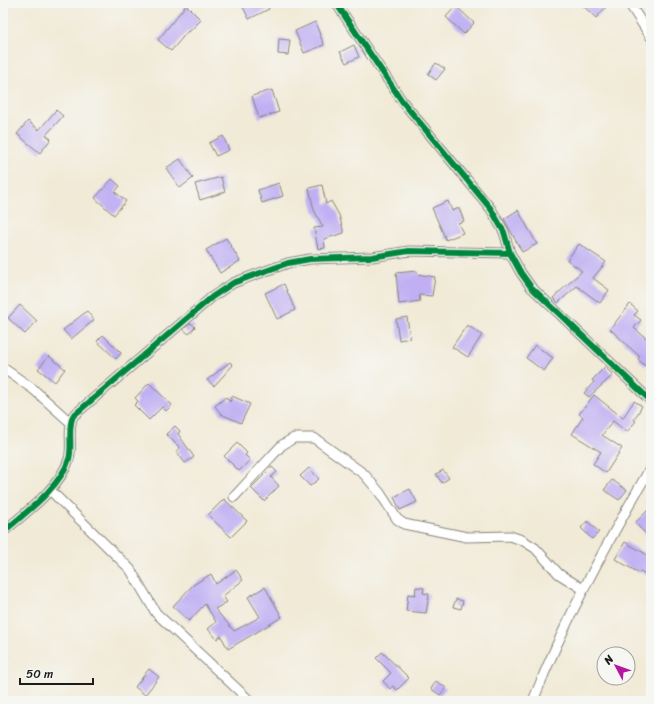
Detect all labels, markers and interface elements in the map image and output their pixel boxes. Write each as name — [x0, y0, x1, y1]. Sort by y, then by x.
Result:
north arrow — [596, 646, 636, 686]
text: N — [599, 650, 619, 670]
scale bar — [20, 660, 93, 686]
text: 50 m — [26, 663, 53, 685]

